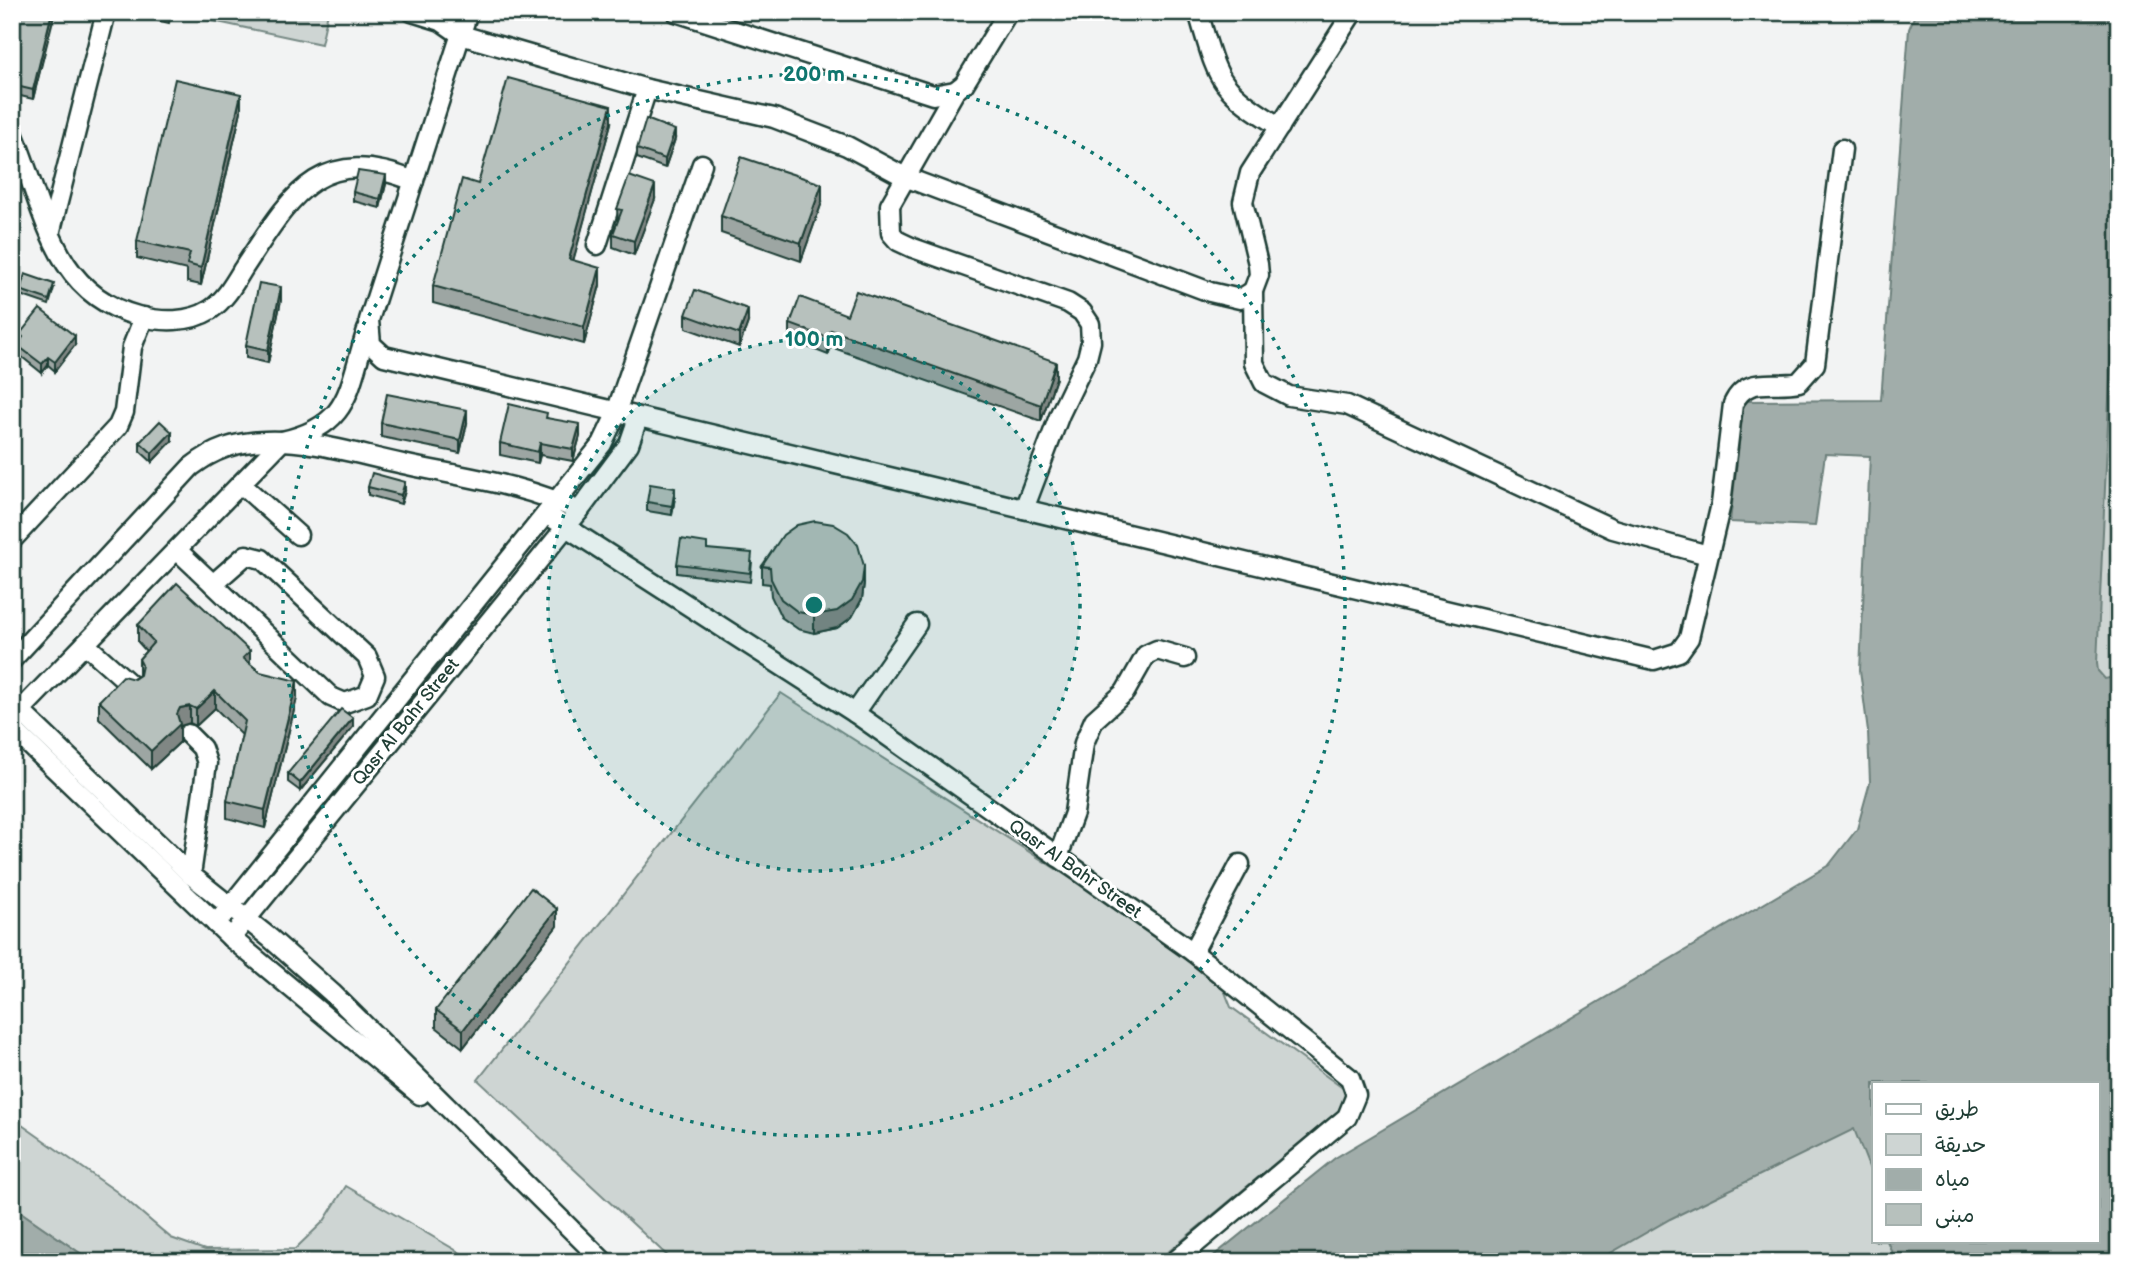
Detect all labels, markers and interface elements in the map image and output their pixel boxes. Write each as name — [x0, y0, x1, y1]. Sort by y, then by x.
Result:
text: 200 m — [783, 62, 845, 87]
text: 100 m — [785, 327, 843, 352]
centre of rings — [802, 593, 826, 617]
street label: Qasr Al Bahr Street — [348, 654, 464, 790]
street label: Qasr Al Bahr Street — [1005, 815, 1146, 923]
legend — [1872, 1082, 2100, 1242]
text: طريق — [1935, 1097, 1979, 1122]
text: حديقة — [1935, 1133, 1986, 1158]
text: مياه — [1935, 1167, 1970, 1192]
text: مبنى — [1935, 1203, 1974, 1229]

